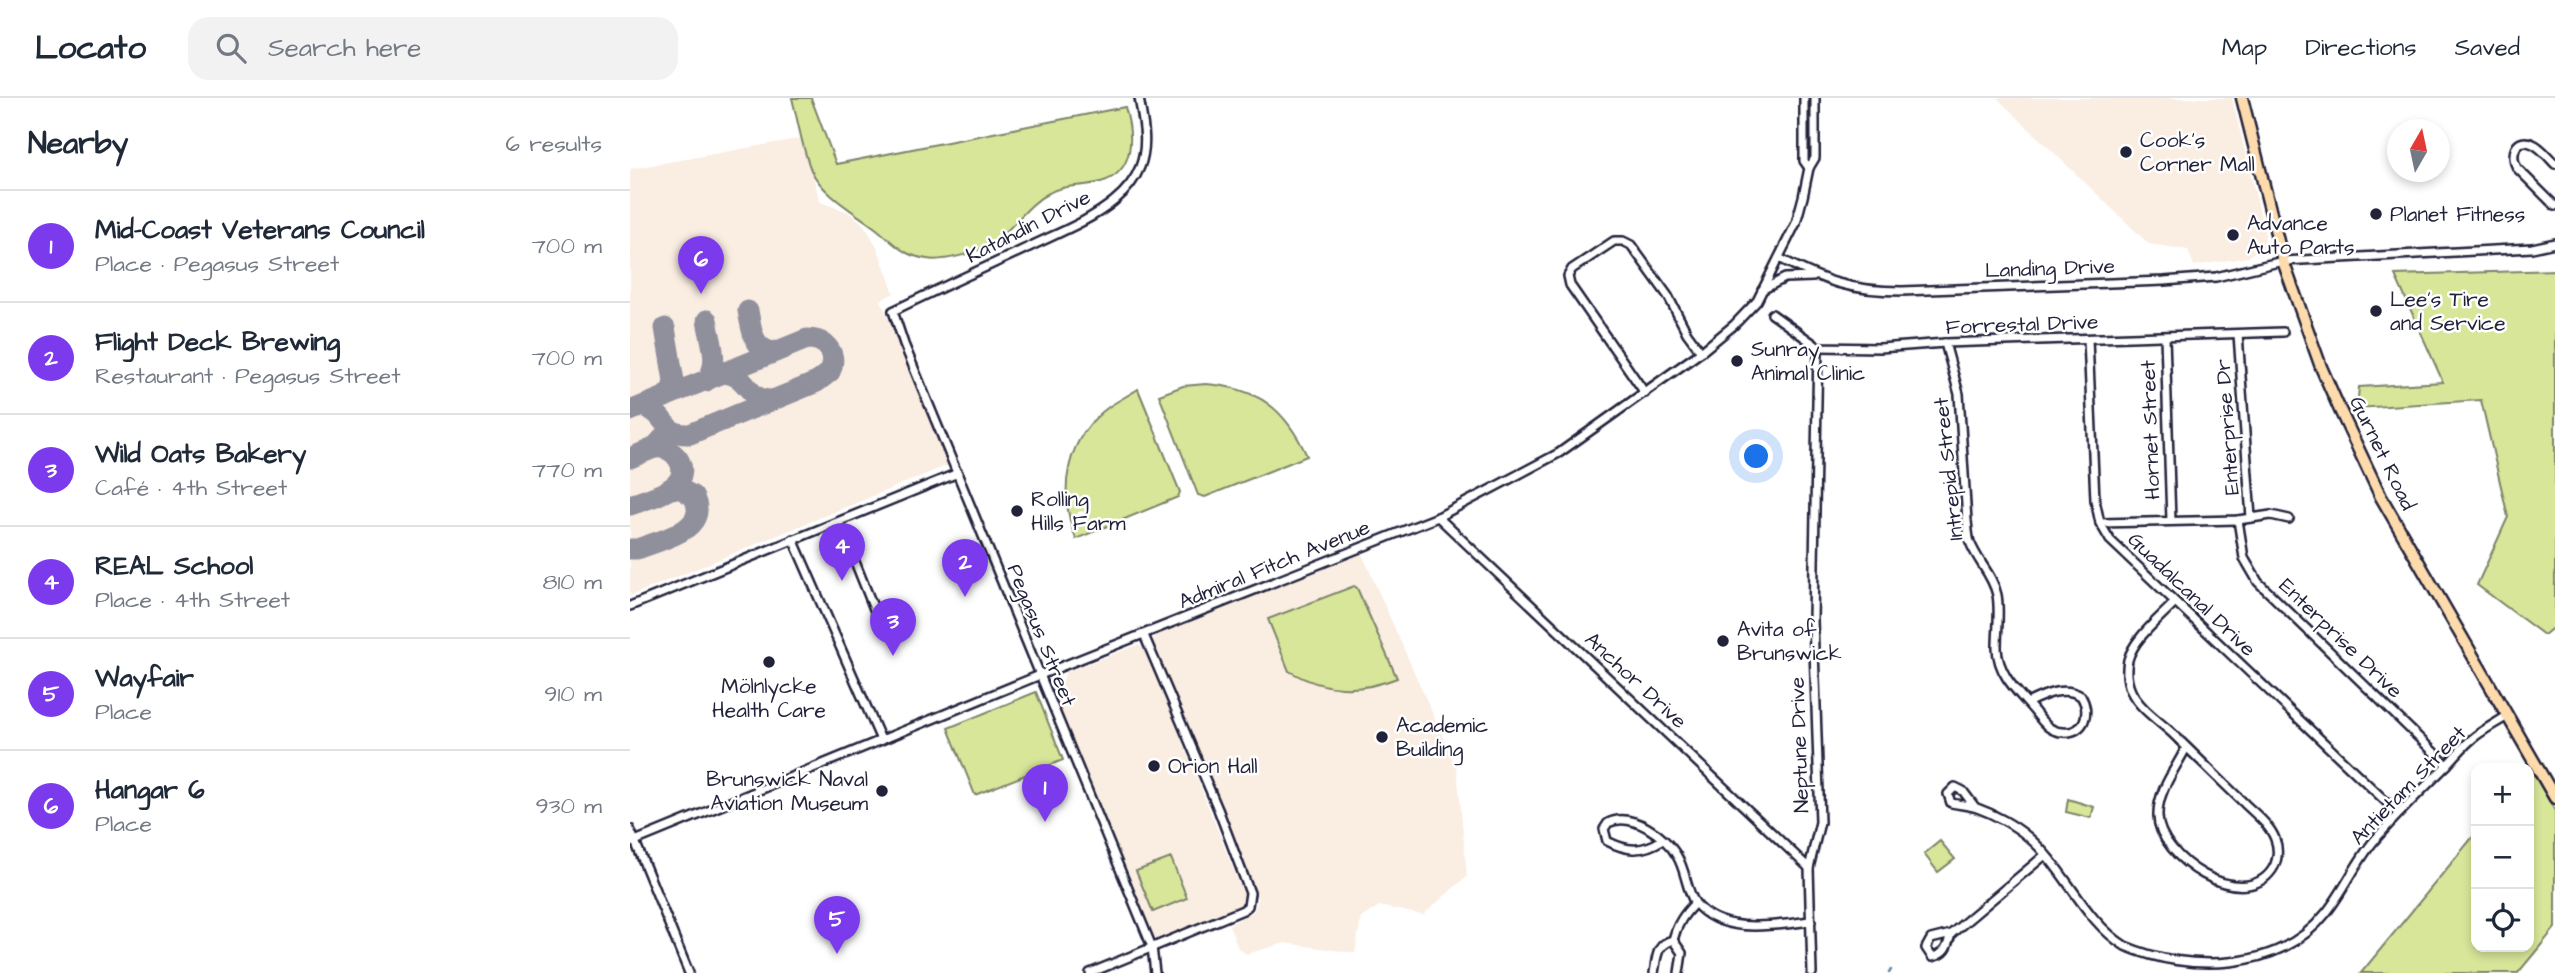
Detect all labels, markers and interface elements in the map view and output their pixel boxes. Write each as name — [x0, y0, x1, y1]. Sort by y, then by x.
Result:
search box — [188, 17, 678, 80]
text: Locato — [35, 25, 146, 71]
icon: search — [212, 29, 250, 67]
text: Search here — [268, 30, 421, 66]
text: Map — [2222, 31, 2267, 65]
text: Directions — [2305, 31, 2417, 65]
text: Saved — [2455, 31, 2520, 65]
north arrow — [2387, 119, 2450, 182]
text: Nearby — [28, 123, 128, 165]
place label: Cook's Corner Mall — [2140, 126, 2255, 179]
text: 6 results — [506, 128, 602, 160]
marker: Cook's Corner Mall — [2118, 144, 2134, 160]
street label: Katahdin Drive — [961, 183, 1096, 270]
place label: Planet Fitness — [2390, 200, 2525, 229]
marker: Planet Fitness — [2368, 206, 2384, 222]
place label: Advance Auto Parts — [2247, 209, 2355, 262]
text: Mid-Coast Veterans Council — [95, 212, 425, 248]
marker: Advance Auto Parts — [2225, 227, 2241, 243]
text: 1 — [50, 230, 52, 262]
text: 700 m — [532, 230, 602, 262]
pin: 6 — [678, 236, 724, 294]
text: Place · Pegasus Street — [95, 248, 339, 280]
street label: Landing Drive — [1985, 252, 2116, 287]
place label: Lee’s Tire and Service — [2390, 285, 2506, 338]
marker: Lee’s Tire and Service — [2368, 303, 2384, 319]
street label: Forrestal Drive — [1945, 307, 2099, 342]
text: Flight Deck Brewing — [95, 324, 340, 360]
place label: Sunray Animal Clinic — [1751, 335, 1865, 388]
text: 2 — [44, 342, 58, 374]
text: 700 m — [532, 342, 602, 374]
marker: Sunray Animal Clinic — [1729, 353, 1745, 369]
street label: Enterprise Dr — [2208, 357, 2248, 496]
street label: Hornet Street — [2134, 359, 2167, 500]
text: Restaurant · Pegasus Street — [95, 360, 401, 392]
street label: Gurnet Road — [2342, 391, 2423, 515]
street label: Intrepid Street — [1927, 395, 1971, 542]
text: Wild Oats Bakery — [95, 436, 306, 472]
your location — [1739, 439, 1773, 473]
text: 3 — [45, 454, 57, 486]
text: 770 m — [532, 454, 602, 486]
text: Café · 4th Street — [95, 472, 287, 504]
place label: Rolling Hills Farm — [1031, 485, 1126, 538]
marker: Rolling Hills Farm — [1009, 503, 1025, 519]
street label: Admiral Fitch Avenue — [1174, 513, 1374, 616]
pin: 4 — [819, 523, 865, 581]
street label: Guadalcanal Drive — [2121, 526, 2262, 663]
pin: 2 — [942, 539, 988, 597]
text: REAL School — [95, 548, 253, 584]
street label: Pegasus Street — [998, 560, 1083, 712]
text: 4 — [43, 566, 59, 598]
text: 810 m — [543, 566, 602, 598]
street label: Enterprise Drive — [2272, 572, 2409, 706]
text: Place · 4th Street — [95, 584, 290, 616]
pin: 3 — [870, 598, 916, 656]
place label: Avita of Brunswick — [1737, 615, 1842, 668]
street label: Anchor Drive — [1578, 625, 1693, 735]
marker: Avita of Brunswick — [1715, 633, 1731, 649]
marker: Mölnlycke Health Care — [761, 654, 777, 670]
text: Wayfair — [95, 660, 194, 696]
place label: Mölnlycke Health Care — [712, 672, 826, 725]
street label: Neptune Drive — [1783, 676, 1817, 814]
text: 5 — [43, 678, 59, 710]
text: 910 m — [544, 678, 602, 710]
text: Place — [95, 696, 152, 728]
place label: Academic Building — [1396, 711, 1488, 766]
street label: Antietam Street — [2344, 719, 2473, 851]
marker: Academic Building — [1374, 729, 1390, 745]
place label: Orion Hall — [1168, 752, 1258, 781]
marker: Orion Hall — [1146, 758, 1162, 774]
map controls — [2471, 763, 2534, 952]
button: + — [2471, 763, 2534, 826]
pin: 1 — [1022, 764, 1068, 822]
place label: Brunswick Naval Aviation Museum — [706, 765, 869, 818]
text: Hangar 6 — [95, 772, 205, 808]
marker: Brunswick Naval Aviation Museum — [874, 783, 890, 799]
text: 6 — [44, 790, 58, 822]
text: 930 m — [536, 790, 602, 822]
text: Place — [95, 808, 152, 840]
button: − — [2471, 826, 2534, 889]
button: locate — [2471, 889, 2534, 952]
pin: 5 — [814, 896, 860, 954]

